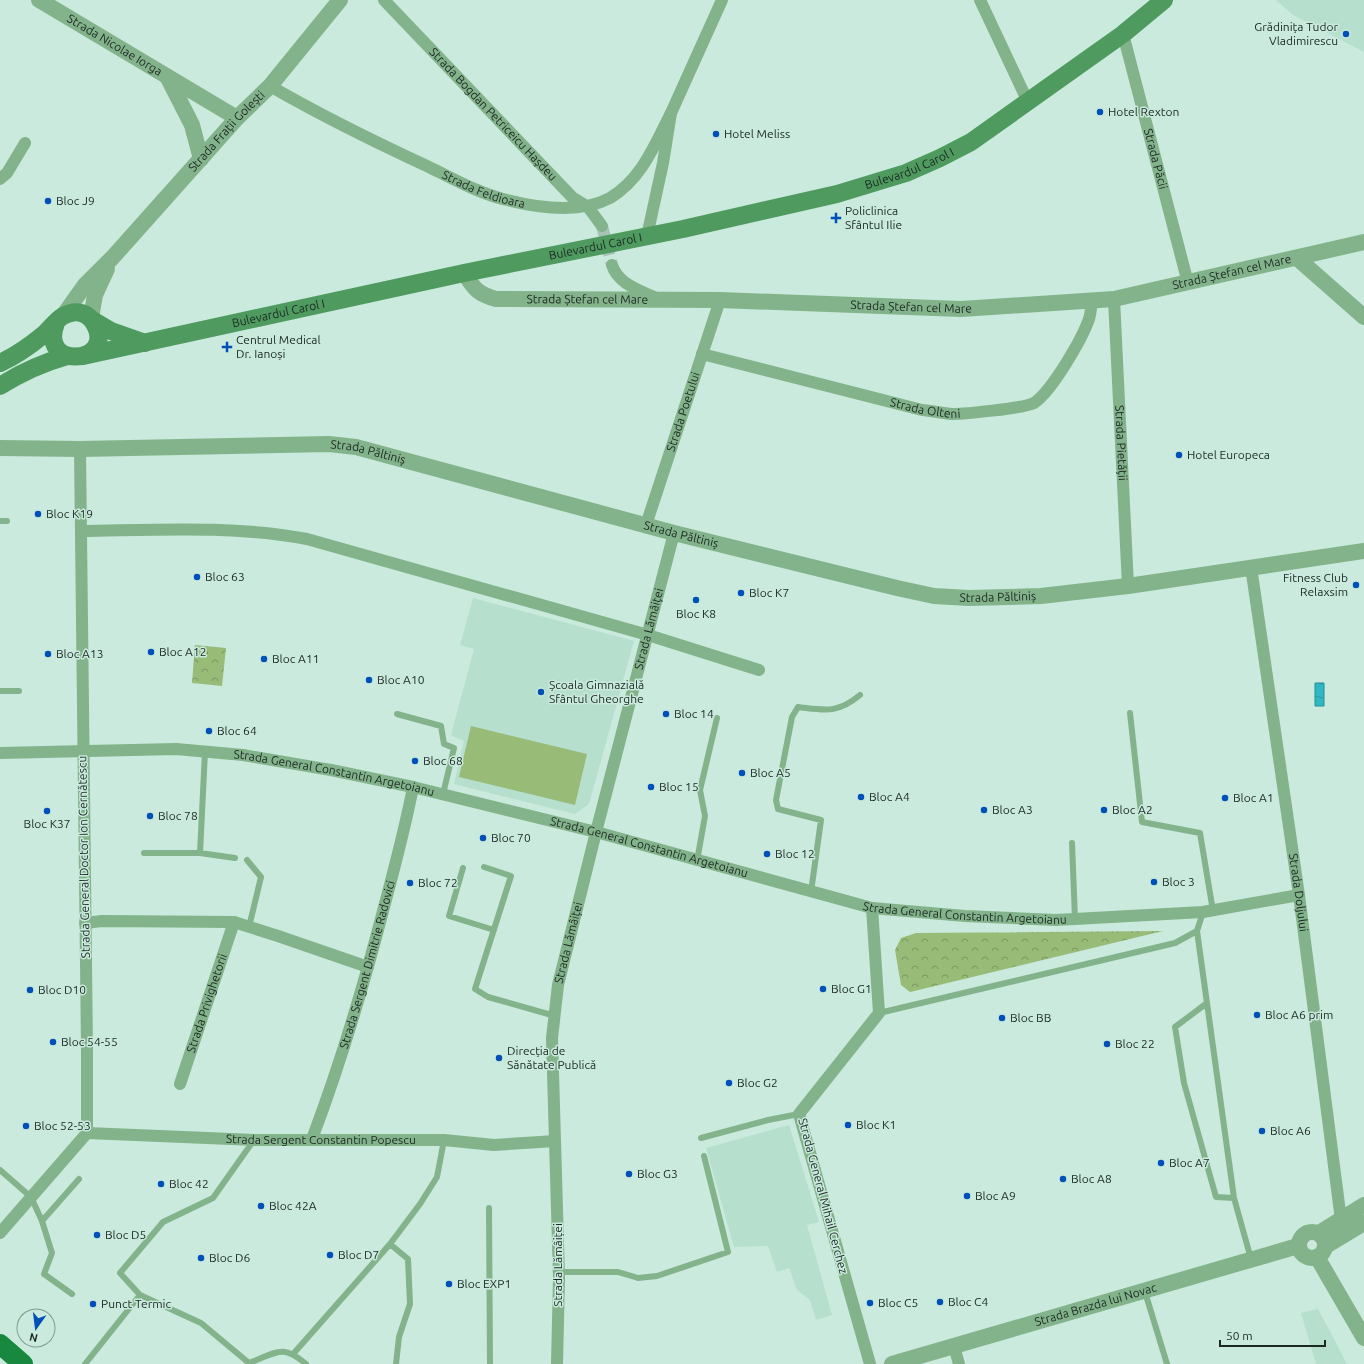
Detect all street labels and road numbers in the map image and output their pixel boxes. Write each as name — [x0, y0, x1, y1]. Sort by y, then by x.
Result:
street label: Strada Nicolae Iorga — [65, 11, 165, 78]
street label: Strada Bogdan Petriceicu Hașdeu — [427, 45, 560, 183]
street label: Strada Frații Golești — [185, 88, 267, 174]
street label: Strada Păcii — [1142, 127, 1170, 191]
street label: Bulevardul Carol I — [863, 145, 956, 191]
street label: Strada Feldioara — [440, 168, 526, 210]
street label: Bulevardul Carol I — [548, 230, 643, 262]
street label: Strada Ștefan cel Mare — [1171, 252, 1292, 291]
street label: Strada Ștefan cel Mare — [527, 292, 648, 306]
street label: Bulevardul Carol I — [231, 297, 326, 329]
street label: Strada Ștefan cel Mare — [850, 298, 972, 315]
street label: Strada Poetului — [664, 370, 702, 453]
street label: Strada Olteni — [889, 395, 961, 420]
street label: Strada Pietății — [1113, 405, 1130, 481]
street label: Strada Păltiniș — [330, 437, 407, 466]
street label: Strada Păltiniș — [642, 518, 720, 550]
street label: Strada Lămâiței — [632, 587, 665, 671]
street label: Strada Păltiniș — [959, 589, 1036, 604]
street label: Strada General Constantin Argetoianu — [233, 747, 436, 798]
street label: Strada General Doctor Ion Cernătescu — [75, 756, 92, 958]
street label: Strada General Constantin Argetoianu — [549, 814, 750, 880]
street label: Strada Doljului — [1287, 852, 1311, 933]
street label: Strada Sergent Dimitrie Radovici — [337, 879, 397, 1050]
street label: Strada General Constantin Argetoianu — [862, 899, 1067, 926]
street label: Strada Lămâiței — [552, 900, 584, 985]
street label: Strada Privighetorii — [184, 952, 229, 1054]
street label: Strada General Mihail Cerchez — [796, 1117, 851, 1276]
street label: Strada Sergent Constantin Popescu — [226, 1132, 416, 1146]
street label: Strada Lămâiței — [551, 1223, 564, 1307]
street label: Strada Brazda lui Novac — [1033, 1280, 1158, 1328]

